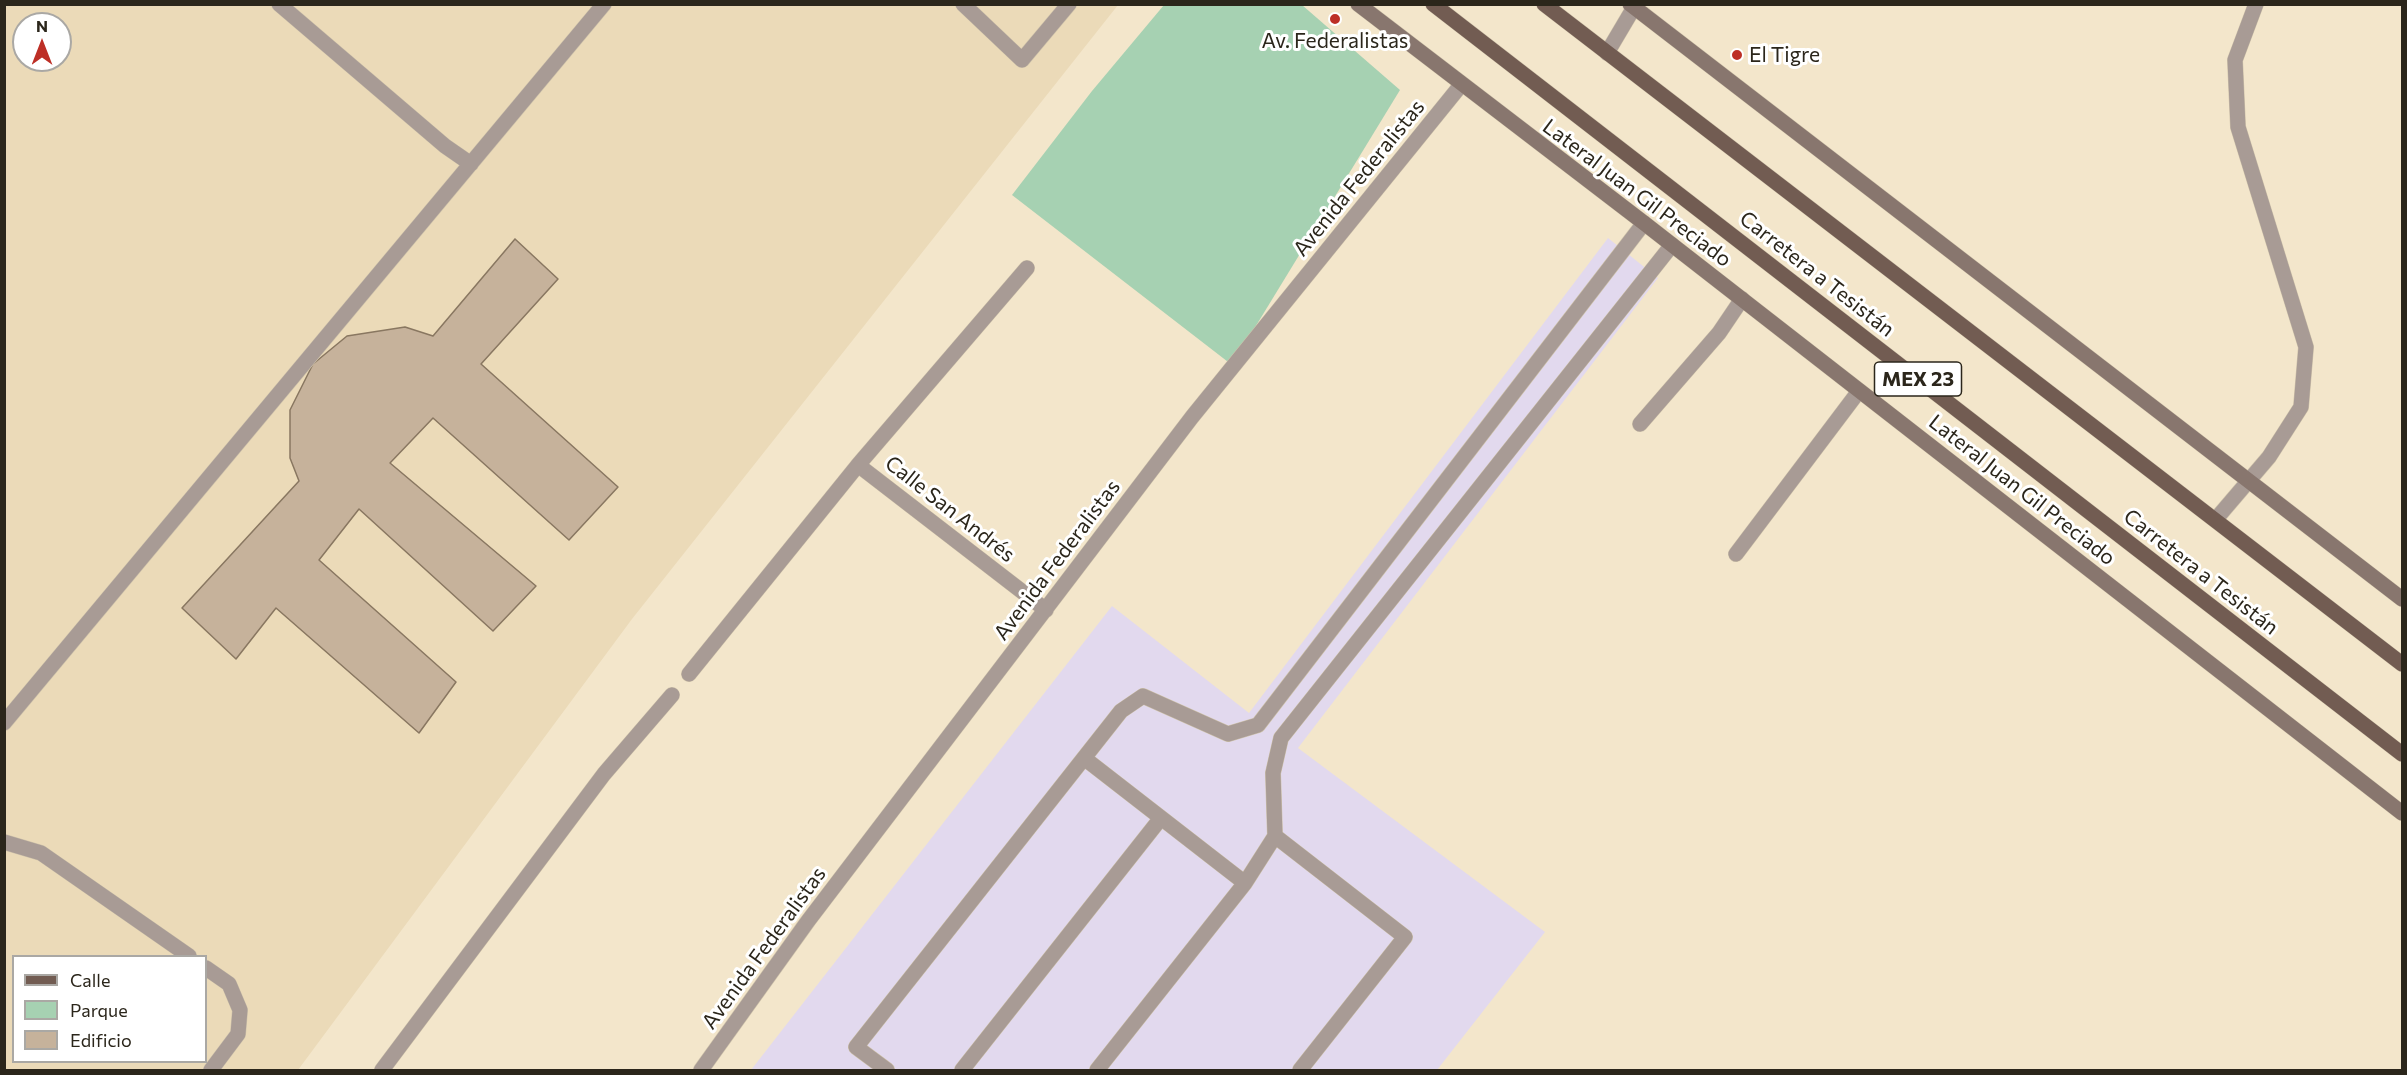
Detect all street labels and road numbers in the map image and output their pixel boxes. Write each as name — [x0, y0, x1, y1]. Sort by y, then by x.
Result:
street label: Avenida Federalistas — [1288, 95, 1430, 261]
street label: Lateral Juan Gil Preciado — [1538, 114, 1736, 272]
street label: Carretera a Tesistán — [1735, 206, 1899, 342]
road number: MEX 23 — [1874, 362, 1962, 396]
street label: Lateral Juan Gil Preciado — [1924, 409, 2120, 571]
street label: Calle San Andrés — [880, 450, 1020, 568]
street label: Avenida Federalistas — [989, 475, 1125, 645]
street label: Carretera a Tesistán — [2119, 504, 2283, 640]
street label: Avenida Federalistas — [697, 862, 831, 1034]

